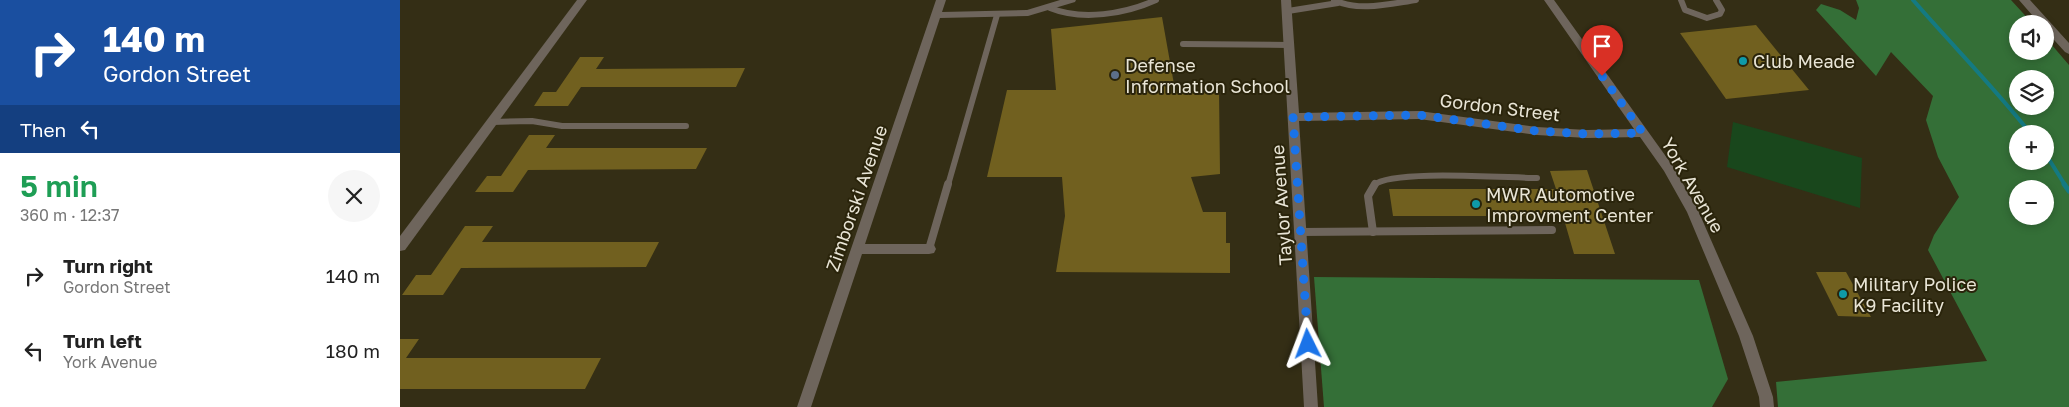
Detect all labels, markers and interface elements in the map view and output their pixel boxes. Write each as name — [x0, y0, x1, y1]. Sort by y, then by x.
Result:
map controls — [2009, 15, 2054, 225]
button: sound — [2009, 15, 2054, 60]
text: 140 m — [103, 18, 205, 60]
icon: right — [20, 20, 85, 85]
pin — [1581, 25, 1623, 76]
icon: arrive — [1588, 32, 1616, 60]
place label: Club Meade — [1753, 50, 1855, 72]
place label: Defense Information School — [1125, 54, 1290, 97]
marker: Club Meade — [1737, 55, 1749, 67]
text: Gordon Street — [103, 60, 251, 87]
marker: Defense Information School — [1109, 69, 1121, 81]
button: layers — [2009, 70, 2054, 115]
street label: Gordon Street — [1439, 89, 1561, 125]
icon: left — [76, 115, 104, 143]
text: Then — [20, 118, 66, 141]
street label: Zimborski Avenue — [821, 122, 891, 274]
button: + — [2009, 125, 2054, 170]
street label: York Avenue — [1657, 134, 1729, 236]
street label: Taylor Avenue — [1266, 144, 1296, 266]
text: 5 min — [20, 168, 98, 204]
button: close — [328, 170, 380, 222]
button: − — [2009, 180, 2054, 225]
place label: MWR Automotive Improvment Center — [1486, 183, 1653, 226]
marker: MWR Automotive Improvment Center — [1470, 198, 1482, 210]
text: 360 m · 12:37 — [20, 205, 120, 225]
text: Turn right — [63, 254, 153, 277]
icon: right — [20, 262, 48, 290]
text: 140 m — [326, 264, 380, 287]
place label: Military Police K9 Facility — [1853, 273, 1977, 316]
text: Gordon Street — [63, 277, 171, 297]
marker: Military Police K9 Facility — [1837, 288, 1849, 300]
position arrow — [1281, 317, 1333, 369]
text: Turn left — [63, 329, 142, 352]
icon: left — [20, 337, 48, 365]
text: 180 m — [326, 339, 380, 362]
text: York Avenue — [63, 352, 157, 372]

